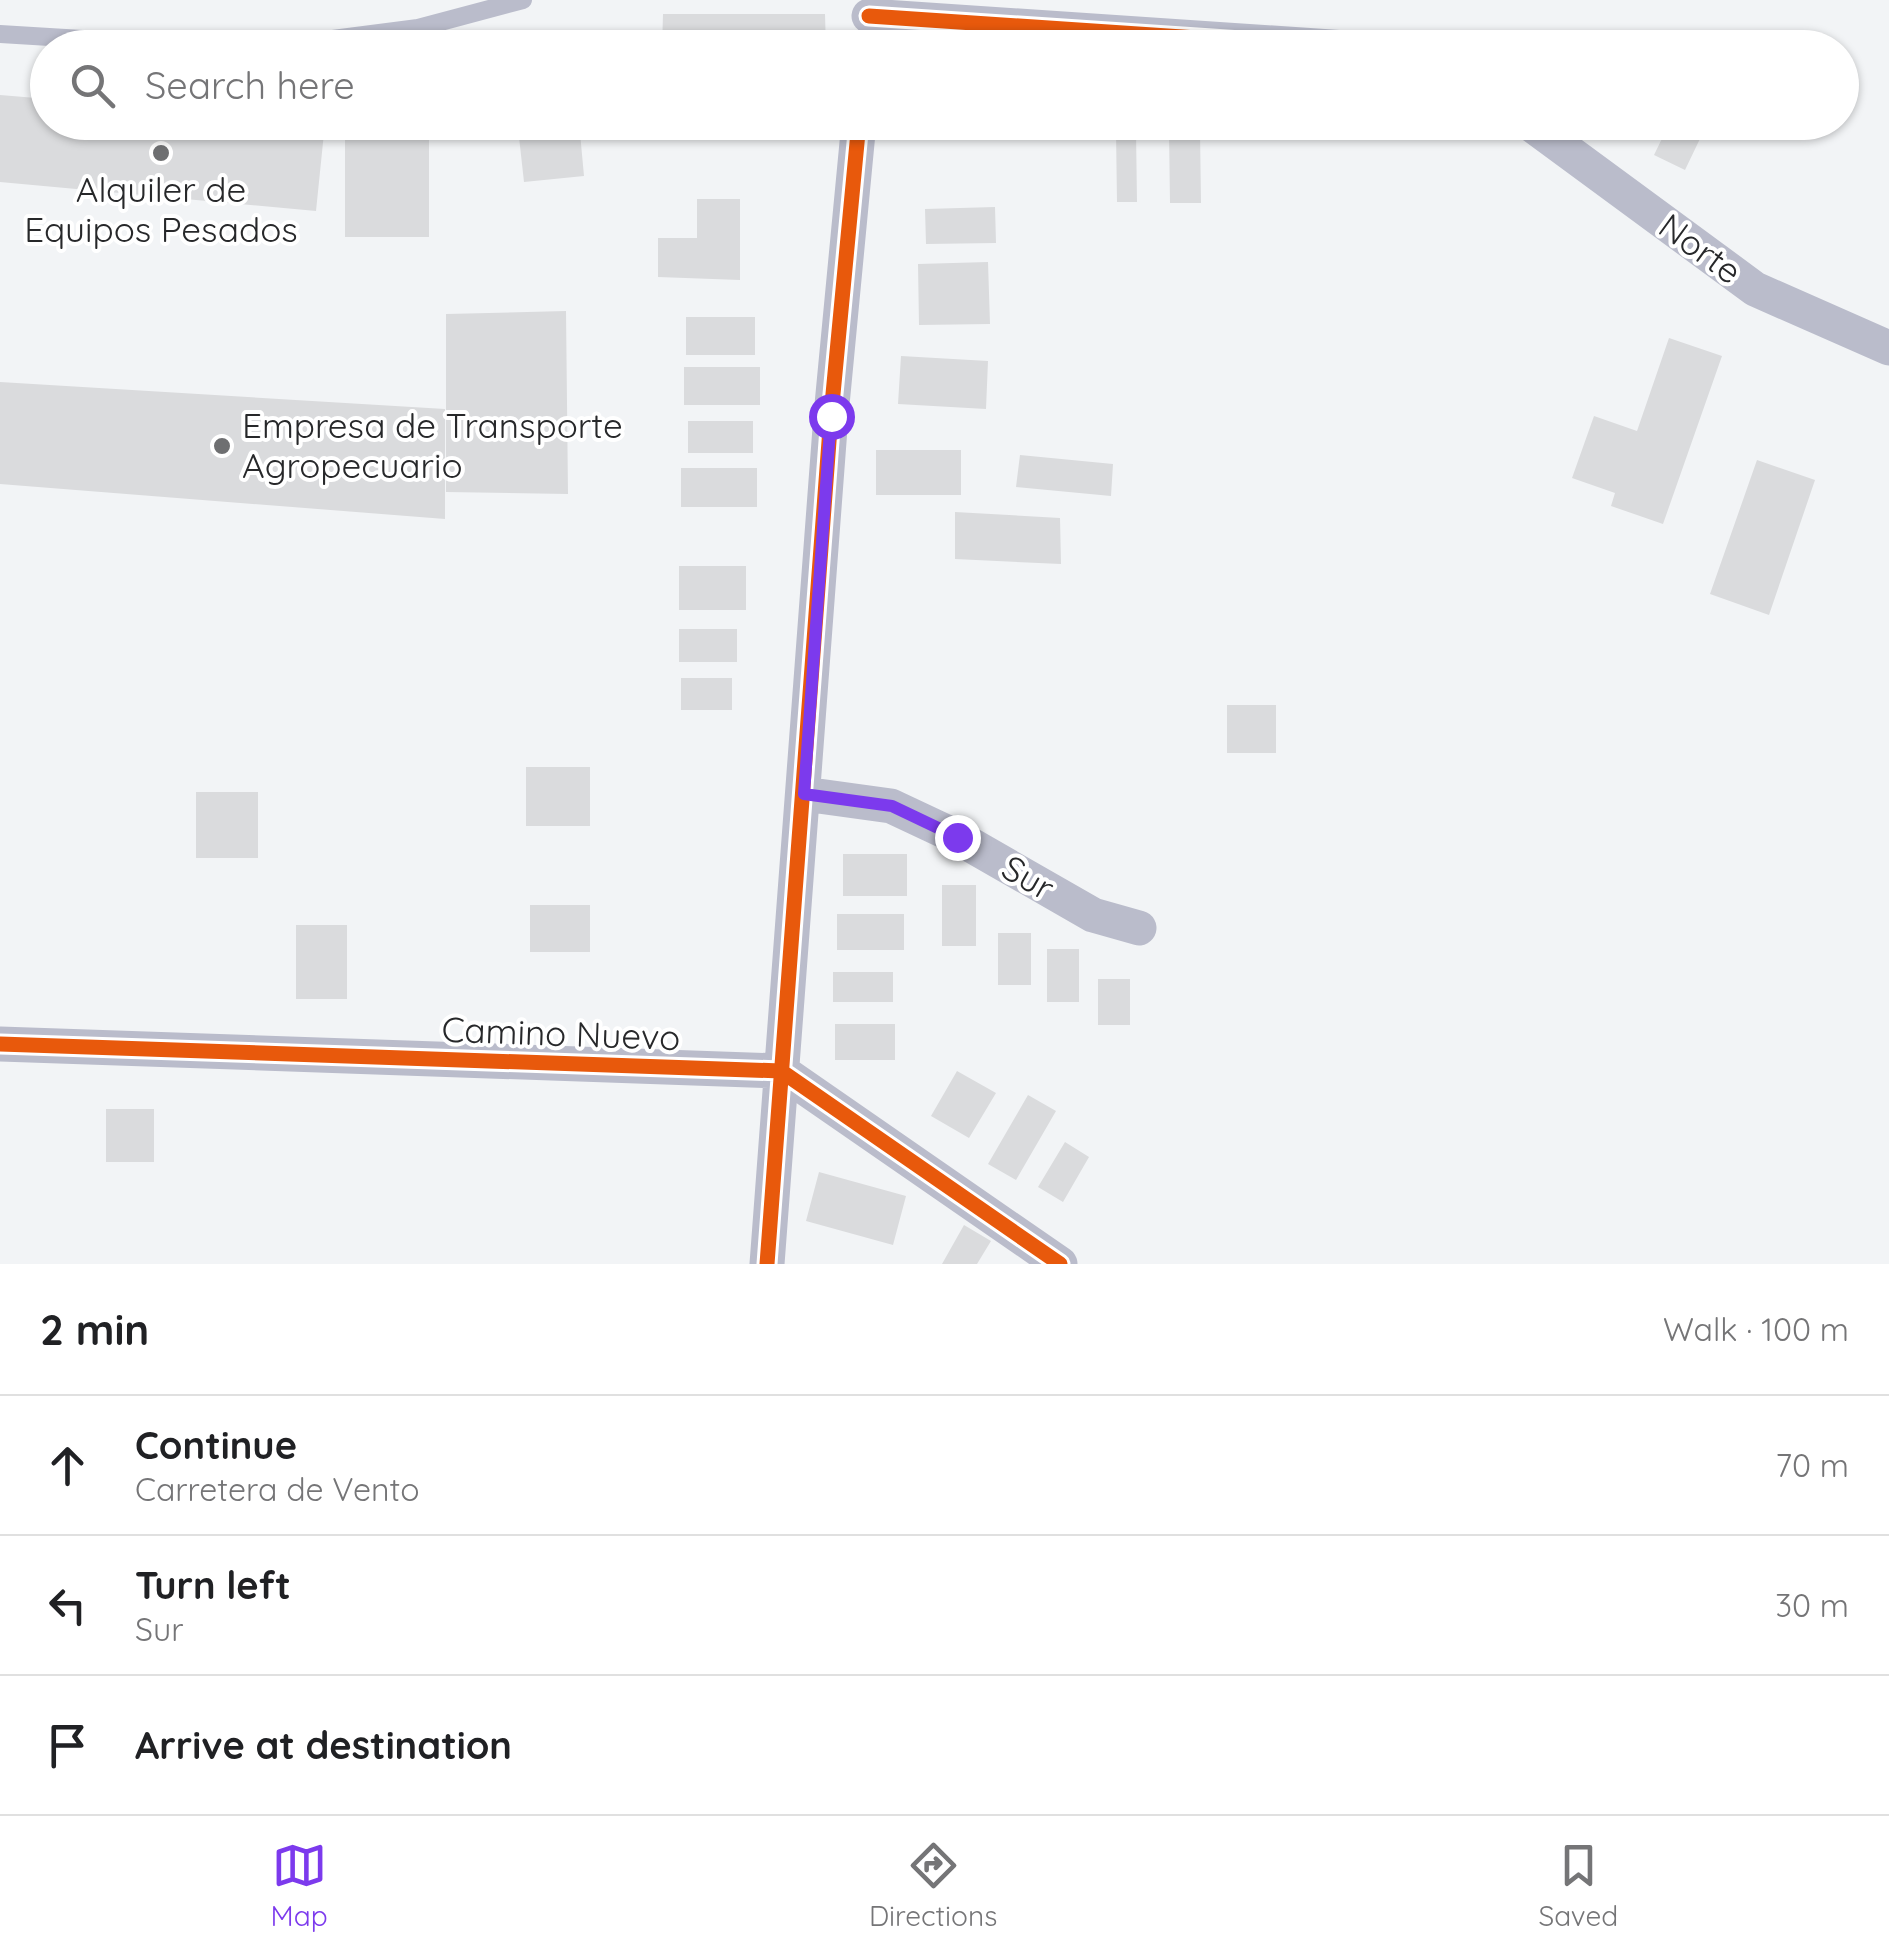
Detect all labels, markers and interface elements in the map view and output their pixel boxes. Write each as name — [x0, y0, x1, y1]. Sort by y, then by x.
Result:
search box — [30, 30, 1859, 140]
icon: search — [65, 58, 120, 113]
text: Search here — [145, 61, 355, 109]
marker: Alquiler de Equipos Pesados — [150, 142, 172, 164]
place label: Alquiler de Equipos Pesados — [24, 167, 298, 251]
street label: Norte — [1651, 203, 1751, 293]
route start — [809, 394, 855, 440]
place label: Empresa de Transporte Agropecuario — [242, 403, 623, 487]
marker: Empresa de Transporte Agropecuario — [211, 435, 233, 457]
route end — [935, 815, 981, 861]
street label: Sur — [995, 845, 1062, 909]
street label: Camino Nuevo — [441, 1007, 681, 1059]
text: 2 min — [40, 1303, 149, 1356]
text: Walk · 100 m — [1663, 1309, 1849, 1349]
text: Continue — [135, 1421, 297, 1469]
icon: ahead — [40, 1438, 95, 1493]
text: 70 m — [1776, 1445, 1849, 1485]
text: Carretera de Vento — [135, 1469, 419, 1509]
text: Turn left — [135, 1561, 291, 1609]
icon: left — [40, 1578, 95, 1633]
text: 30 m — [1775, 1585, 1849, 1625]
text: Sur — [135, 1609, 184, 1649]
icon: arrive — [40, 1718, 95, 1773]
text: Arrive at destination — [135, 1721, 512, 1769]
tab: Map — [271, 1838, 328, 1933]
tab: Directions — [869, 1838, 997, 1933]
tab: Saved — [1539, 1838, 1618, 1933]

